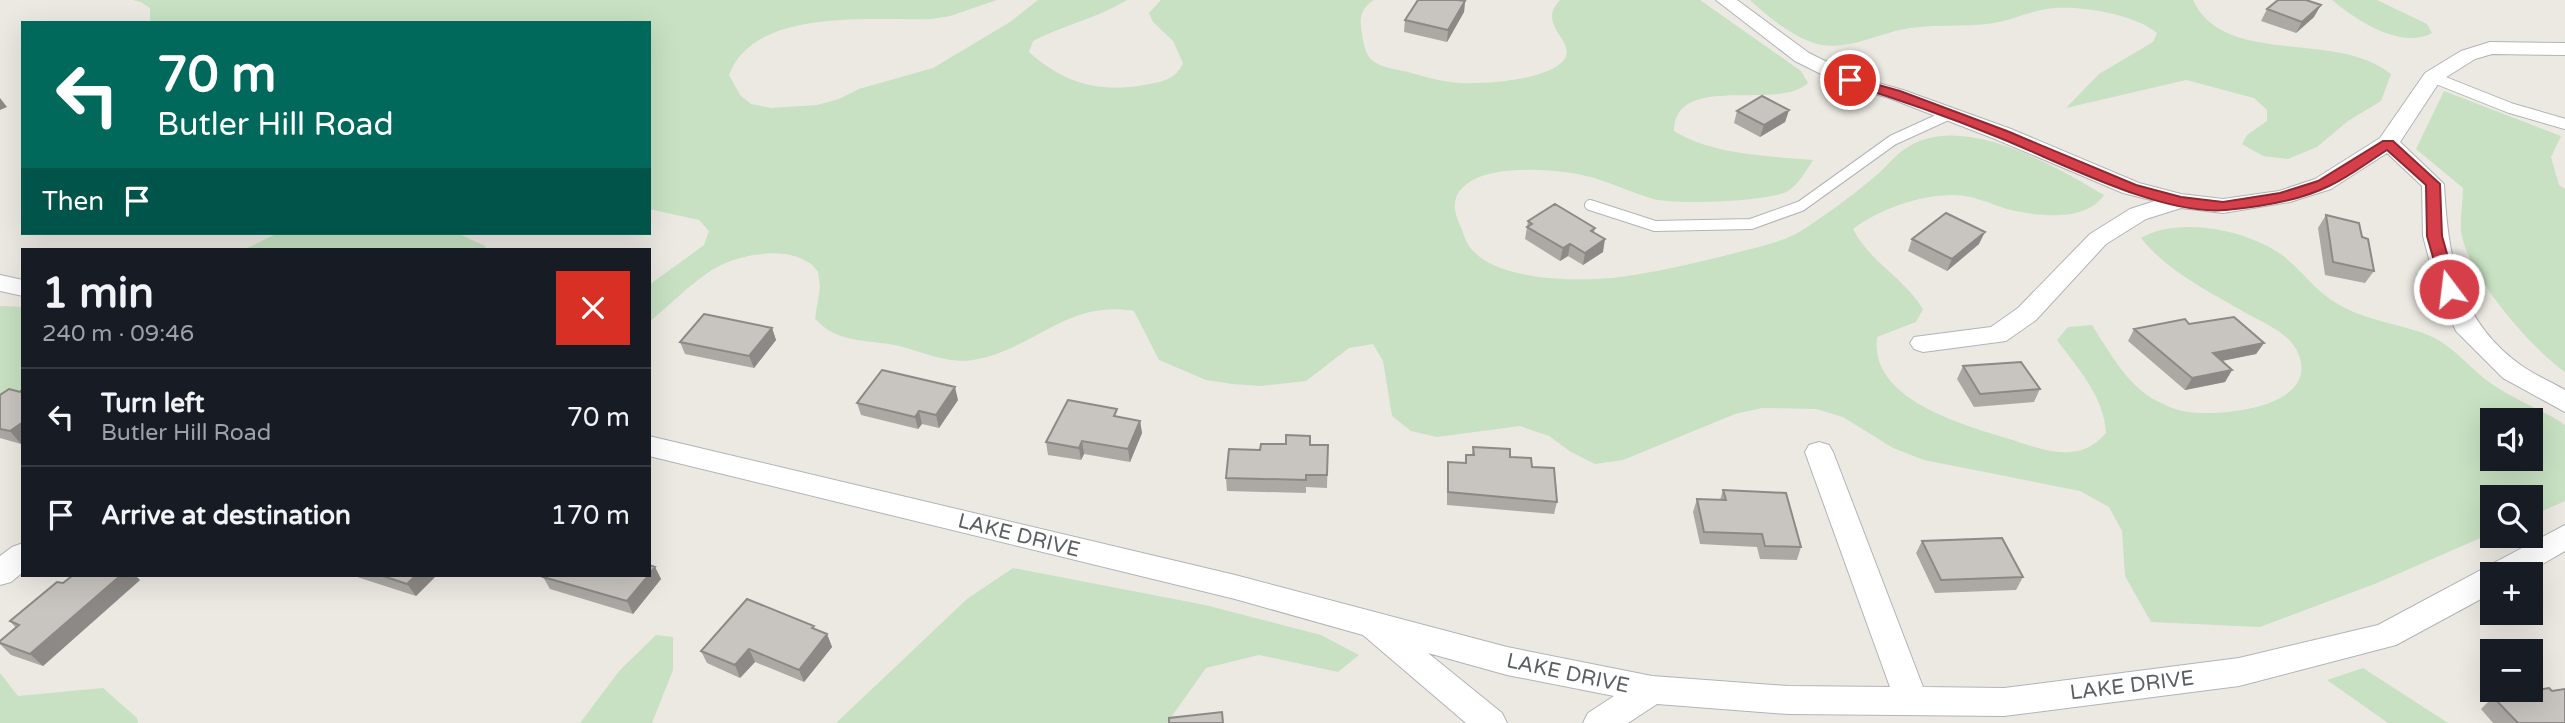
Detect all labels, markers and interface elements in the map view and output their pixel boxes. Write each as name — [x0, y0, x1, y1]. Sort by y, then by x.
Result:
text: 70 m — [157, 46, 276, 105]
icon: left — [42, 49, 133, 140]
pin — [1820, 50, 1880, 110]
icon: arrive — [1831, 61, 1869, 99]
text: Butler Hill Road — [157, 106, 394, 144]
icon: arrive — [118, 182, 156, 220]
text: Then — [42, 186, 104, 217]
position arrow — [2412, 252, 2486, 326]
text: 1 min — [42, 268, 154, 319]
button: close — [556, 271, 630, 345]
text: 240 m · 09:46 — [42, 320, 194, 348]
text: Turn left — [101, 388, 204, 419]
icon: left — [42, 398, 80, 436]
text: 70 m — [567, 402, 630, 433]
map controls — [2480, 408, 2543, 702]
button: sound — [2480, 408, 2543, 471]
text: Butler Hill Road — [101, 419, 271, 447]
button: search — [2480, 485, 2543, 548]
icon: arrive — [42, 496, 80, 534]
text: Arrive at destination — [101, 500, 351, 531]
text: 170 m — [550, 500, 630, 531]
street label: LAKE DRIVE — [955, 508, 1083, 563]
button: + — [2480, 562, 2543, 625]
button: − — [2480, 639, 2543, 702]
street label: LAKE DRIVE — [1504, 648, 1632, 699]
street label: LAKE DRIVE — [2069, 665, 2196, 706]

